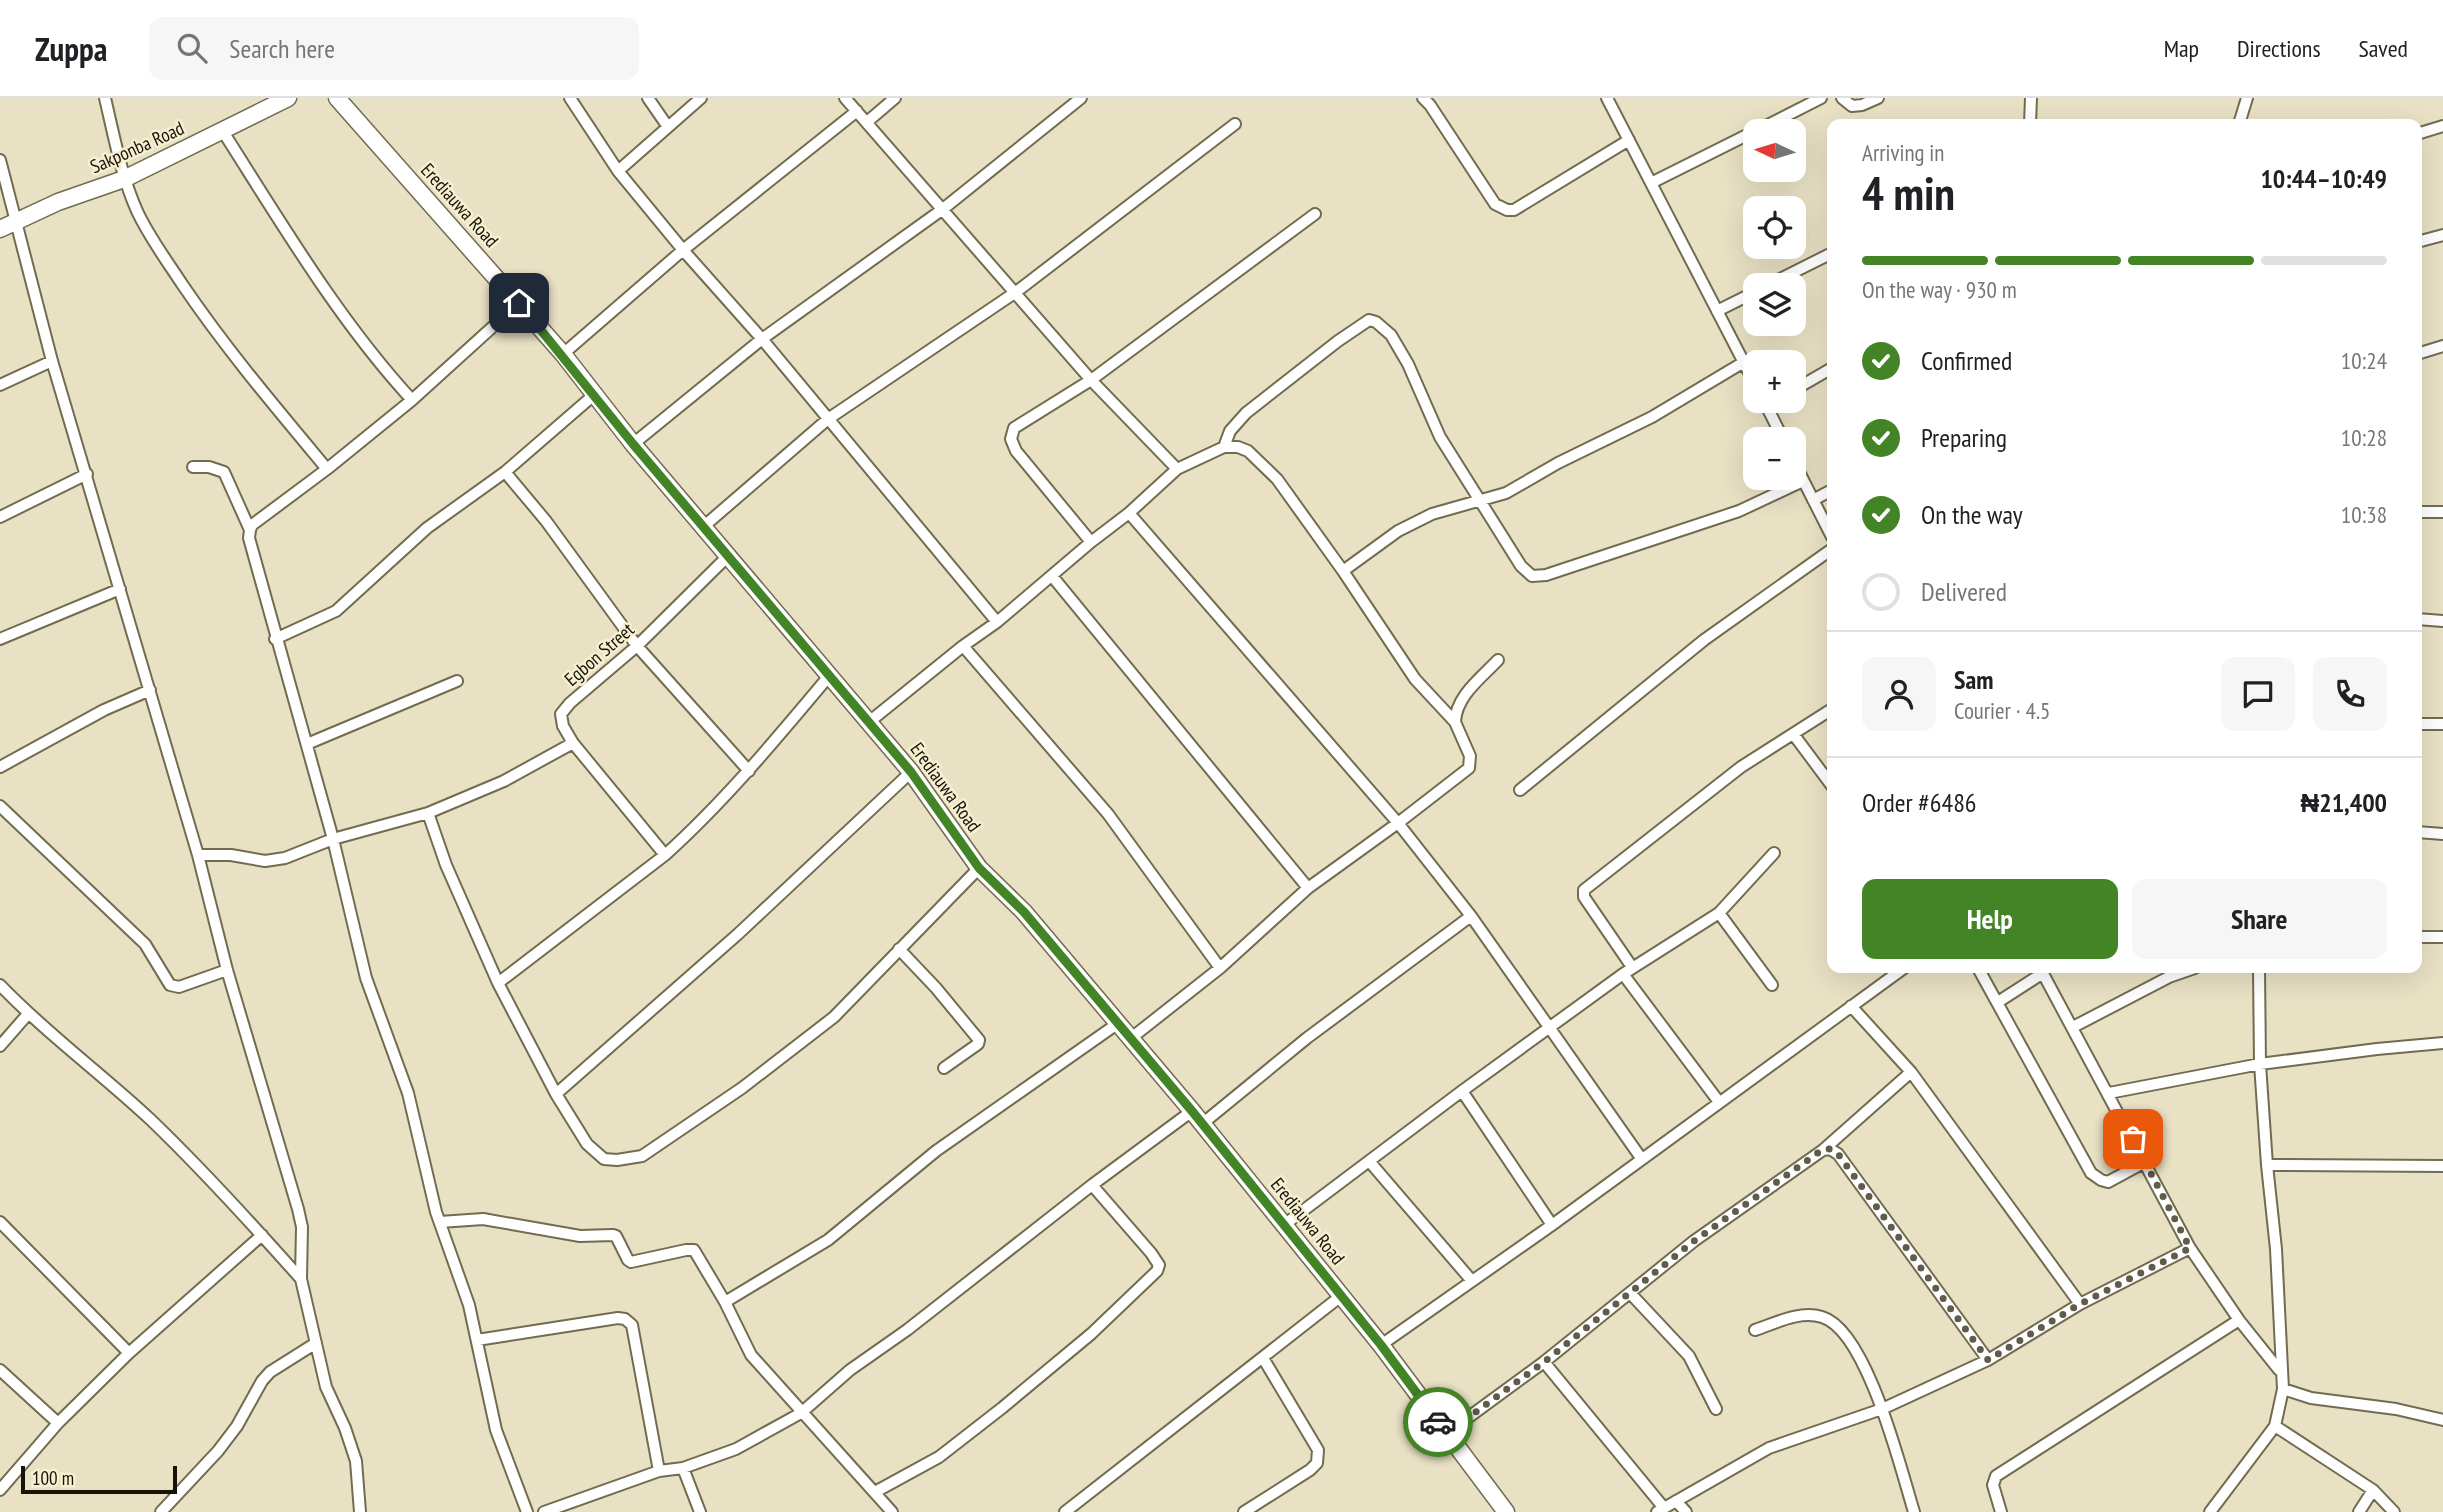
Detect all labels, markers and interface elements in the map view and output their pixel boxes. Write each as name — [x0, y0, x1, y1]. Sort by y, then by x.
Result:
search box — [149, 17, 639, 80]
text: Zuppa — [35, 27, 107, 70]
icon: search — [173, 29, 211, 67]
text: Search here — [229, 32, 335, 65]
text: Map — [2164, 33, 2199, 64]
text: Directions — [2237, 33, 2321, 64]
text: Saved — [2359, 33, 2408, 64]
street label: Sakponba Road — [86, 116, 188, 178]
north arrow — [1743, 119, 1806, 182]
map controls — [1743, 119, 1806, 490]
text: Arriving in — [1862, 138, 1944, 167]
street label: Erediauwa Road — [416, 158, 504, 252]
text: 10:44–10:49 — [2260, 162, 2387, 195]
text: 4 min — [1862, 163, 1955, 223]
button: locate — [1743, 196, 1806, 259]
pin — [489, 273, 549, 333]
button: layers — [1743, 273, 1806, 336]
text: On the way · 930 m — [1862, 275, 2017, 304]
icon: home — [500, 284, 538, 322]
icon: check — [1862, 342, 1900, 380]
text: Confirmed — [1921, 344, 2012, 377]
text: 10:24 — [2341, 346, 2387, 375]
button: + — [1743, 350, 1806, 413]
icon: check — [1862, 419, 1900, 457]
text: Preparing — [1921, 421, 2007, 454]
text: 10:28 — [2341, 423, 2387, 452]
button: − — [1743, 427, 1806, 490]
icon: check — [1862, 496, 1900, 534]
text: On the way — [1921, 498, 2023, 531]
text: 10:38 — [2341, 500, 2387, 529]
text: Delivered — [1921, 575, 2007, 608]
street label: Egbon Street — [559, 617, 639, 691]
button: person — [1862, 657, 1936, 731]
button: chat — [2221, 657, 2295, 731]
button: phone — [2313, 657, 2387, 731]
text: Sam — [1954, 663, 1993, 696]
text: Courier · 4.5 — [1954, 696, 2050, 725]
street label: Erediauwa Road — [906, 738, 986, 836]
text: Order #6486 — [1862, 786, 1977, 819]
text: ₦21,400 — [2300, 786, 2387, 819]
button: Help — [1862, 879, 2118, 959]
button: Share — [2132, 879, 2387, 959]
pin — [2103, 1109, 2163, 1169]
icon: bag — [2114, 1120, 2152, 1158]
street label: Erediauwa Road — [1266, 1173, 1350, 1269]
courier — [1403, 1387, 1473, 1457]
icon: car — [1419, 1403, 1457, 1441]
scale bar — [21, 1463, 177, 1495]
text: 100 m — [32, 1466, 74, 1490]

